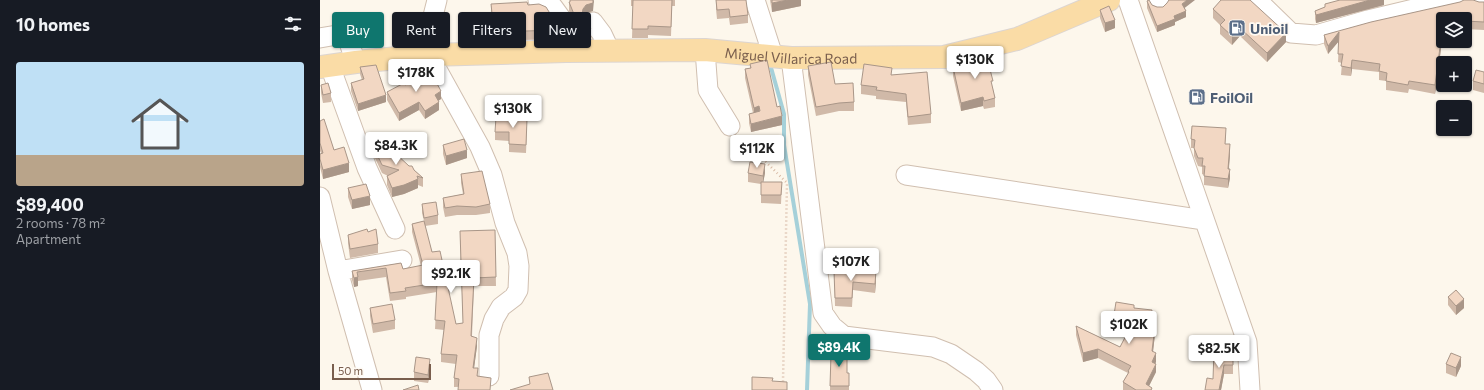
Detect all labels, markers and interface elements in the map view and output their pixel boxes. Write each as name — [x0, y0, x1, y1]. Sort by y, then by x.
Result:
chip: Buy — [332, 12, 384, 48]
chip: Rent — [392, 12, 450, 48]
chip: Filters — [458, 12, 526, 48]
chip: New — [534, 12, 591, 48]
map controls — [1436, 12, 1472, 136]
button: layers — [1436, 12, 1472, 48]
icon: filters — [282, 13, 304, 35]
text: 10 homes — [16, 14, 90, 35]
fuel station icon: Unioil — [1227, 18, 1247, 38]
place label: Unioil — [1250, 20, 1288, 37]
street label: Miguel Villarica Road — [724, 43, 857, 66]
pin: $130K — [947, 46, 1003, 80]
text: $130K — [956, 51, 994, 67]
button: + — [1436, 56, 1472, 92]
pin: $178K — [388, 59, 444, 93]
text: $178K — [397, 64, 435, 80]
fuel station icon: FoilOil — [1187, 87, 1207, 107]
icon: home — [124, 88, 196, 160]
place label: FoilOil — [1210, 89, 1253, 106]
pin: $130K — [485, 95, 541, 129]
text: $130K — [494, 100, 532, 116]
button: − — [1436, 100, 1472, 136]
pin: $84.3K — [363, 132, 429, 166]
pin: $112K — [729, 135, 785, 169]
text: $84.3K — [374, 137, 418, 153]
text: $112K — [739, 140, 775, 156]
text: $89,400 — [16, 194, 84, 215]
text: 2 rooms · 78 m² — [16, 215, 105, 231]
text: Apartment — [16, 231, 81, 247]
pin: $107K — [823, 248, 879, 282]
text: $107K — [832, 253, 870, 269]
pin: $92.1K — [418, 260, 484, 294]
text: $92.1K — [431, 265, 471, 281]
pin: $102K — [1101, 311, 1157, 345]
text: $102K — [1110, 316, 1148, 332]
pin: $89.4K — [806, 334, 872, 368]
pin: $82.5K — [1186, 335, 1252, 369]
text: $89.4K — [817, 339, 861, 355]
text: $82.5K — [1198, 340, 1240, 356]
scale bar — [332, 362, 431, 381]
text: 50 m — [338, 364, 363, 377]

